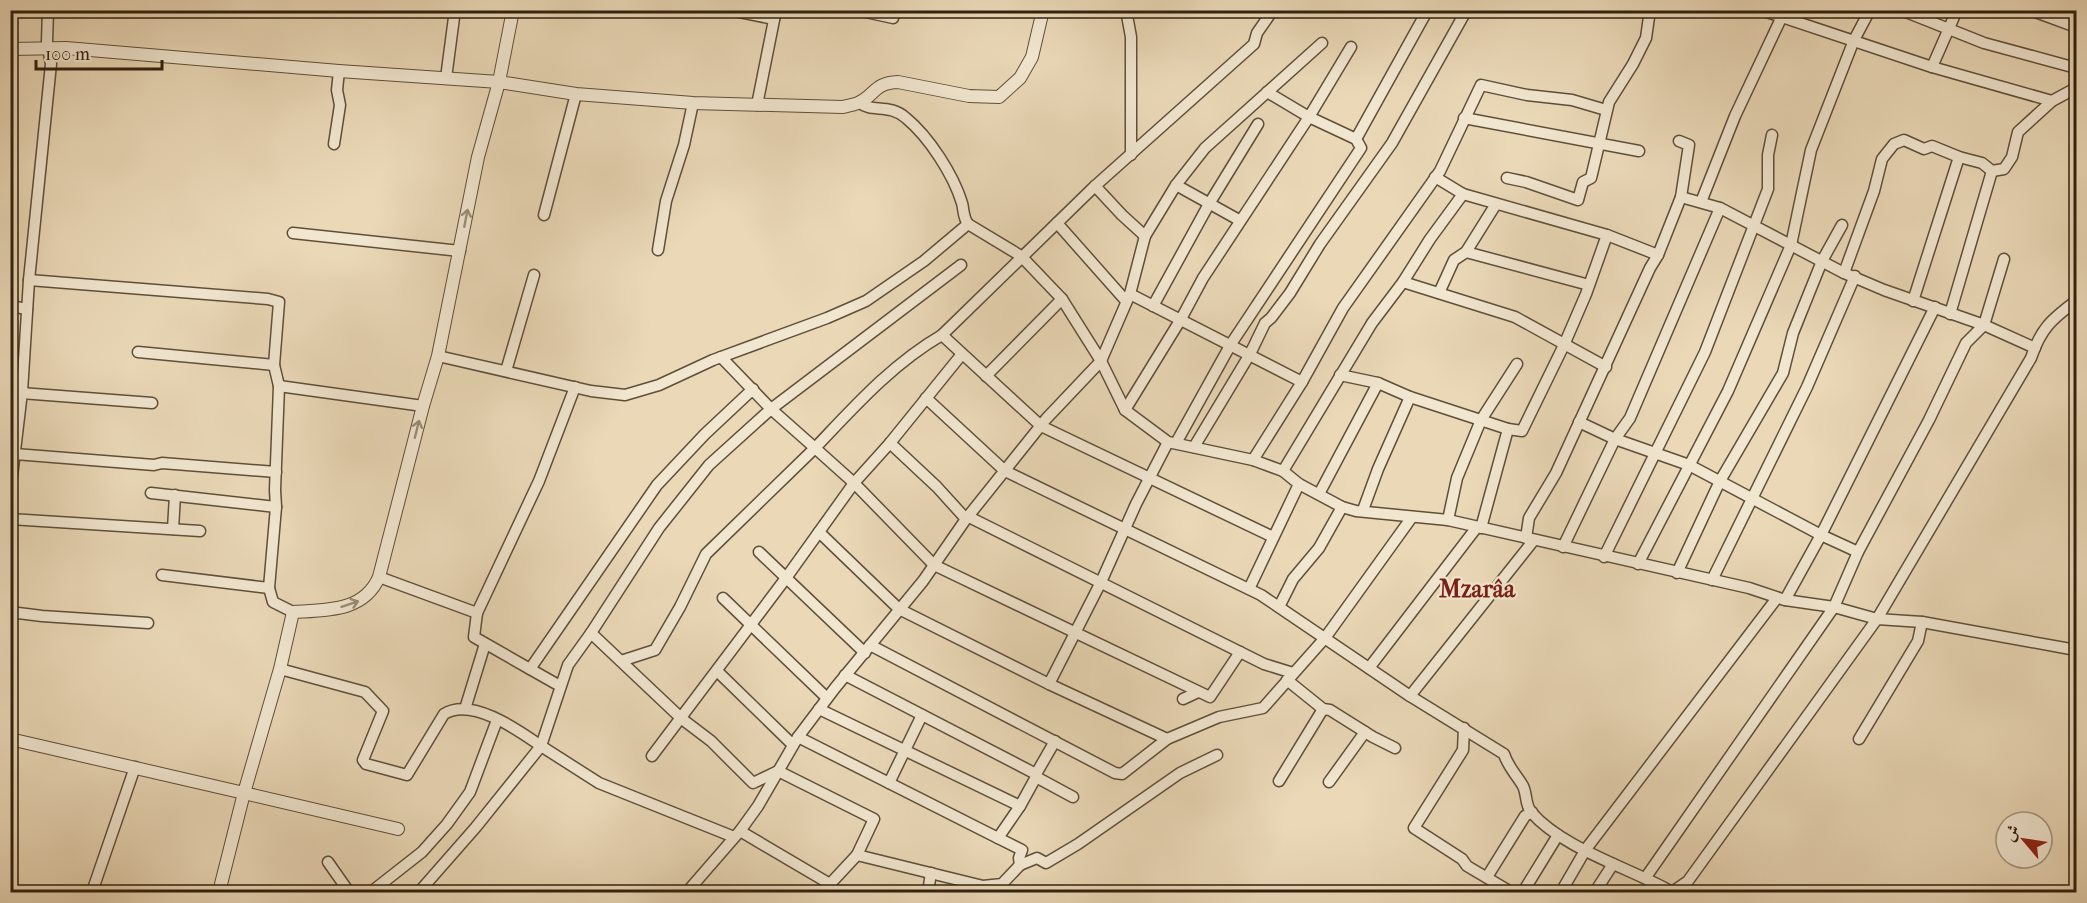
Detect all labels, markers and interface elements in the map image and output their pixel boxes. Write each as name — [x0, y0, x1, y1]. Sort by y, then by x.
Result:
scale bar — [36, 33, 162, 71]
text: 100 m — [45, 44, 90, 65]
one-way arrow — [461, 209, 472, 229]
one-way arrow — [412, 419, 423, 438]
district label: Mzarâa — [1439, 575, 1516, 603]
one-way arrow — [340, 598, 359, 609]
north arrow — [1994, 810, 2054, 870]
text: ش — [1999, 821, 2023, 845]

